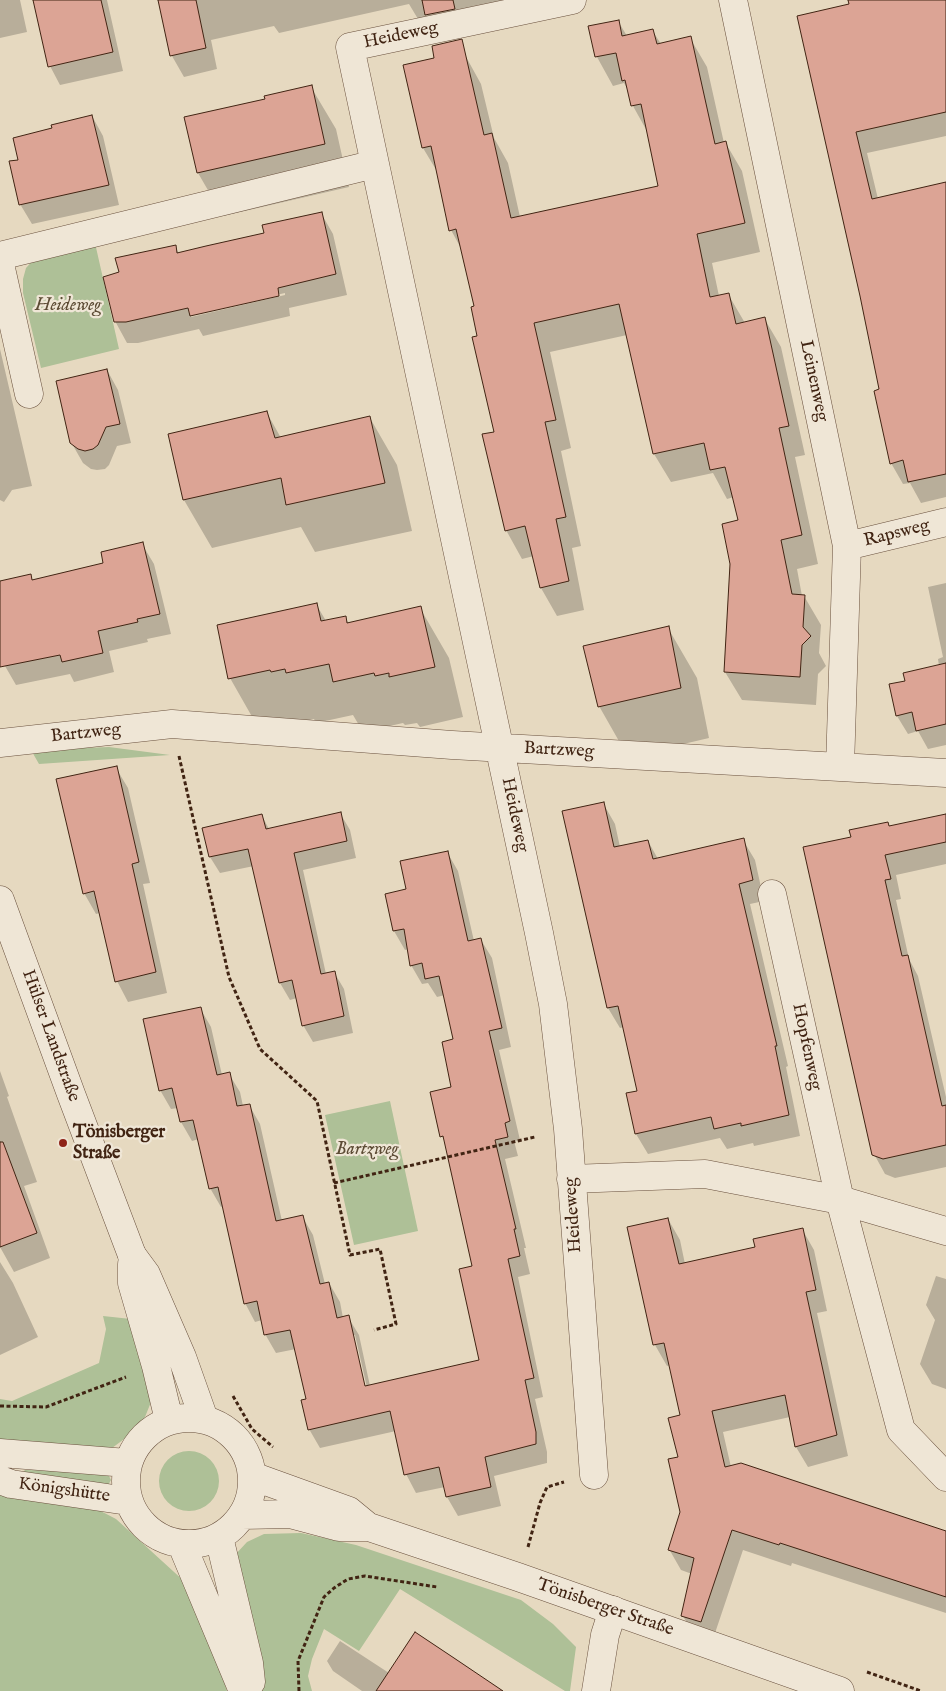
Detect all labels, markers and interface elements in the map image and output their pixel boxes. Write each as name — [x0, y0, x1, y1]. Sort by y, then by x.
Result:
street label: Heideweg — [362, 18, 440, 54]
park label: Heideweg — [35, 295, 101, 317]
street label: Leinenweg — [794, 338, 832, 424]
street label: Rapsweg — [862, 515, 932, 553]
street label: Bartzweg — [50, 720, 122, 748]
street label: Bartzweg — [523, 738, 595, 764]
street label: Heideweg — [496, 776, 532, 854]
street label: Hülser Landstraße — [16, 967, 84, 1105]
street label: Hopfenweg — [786, 1001, 826, 1093]
place label: Tönisberger Straße — [73, 1122, 165, 1164]
marker: Tönisberger Straße — [57, 1137, 69, 1149]
park label: Bartzweg — [336, 1139, 398, 1161]
street label: Heideweg — [561, 1176, 587, 1254]
street label: Königshütte — [17, 1474, 111, 1508]
street label: Tönisberger Straße — [534, 1574, 676, 1642]

